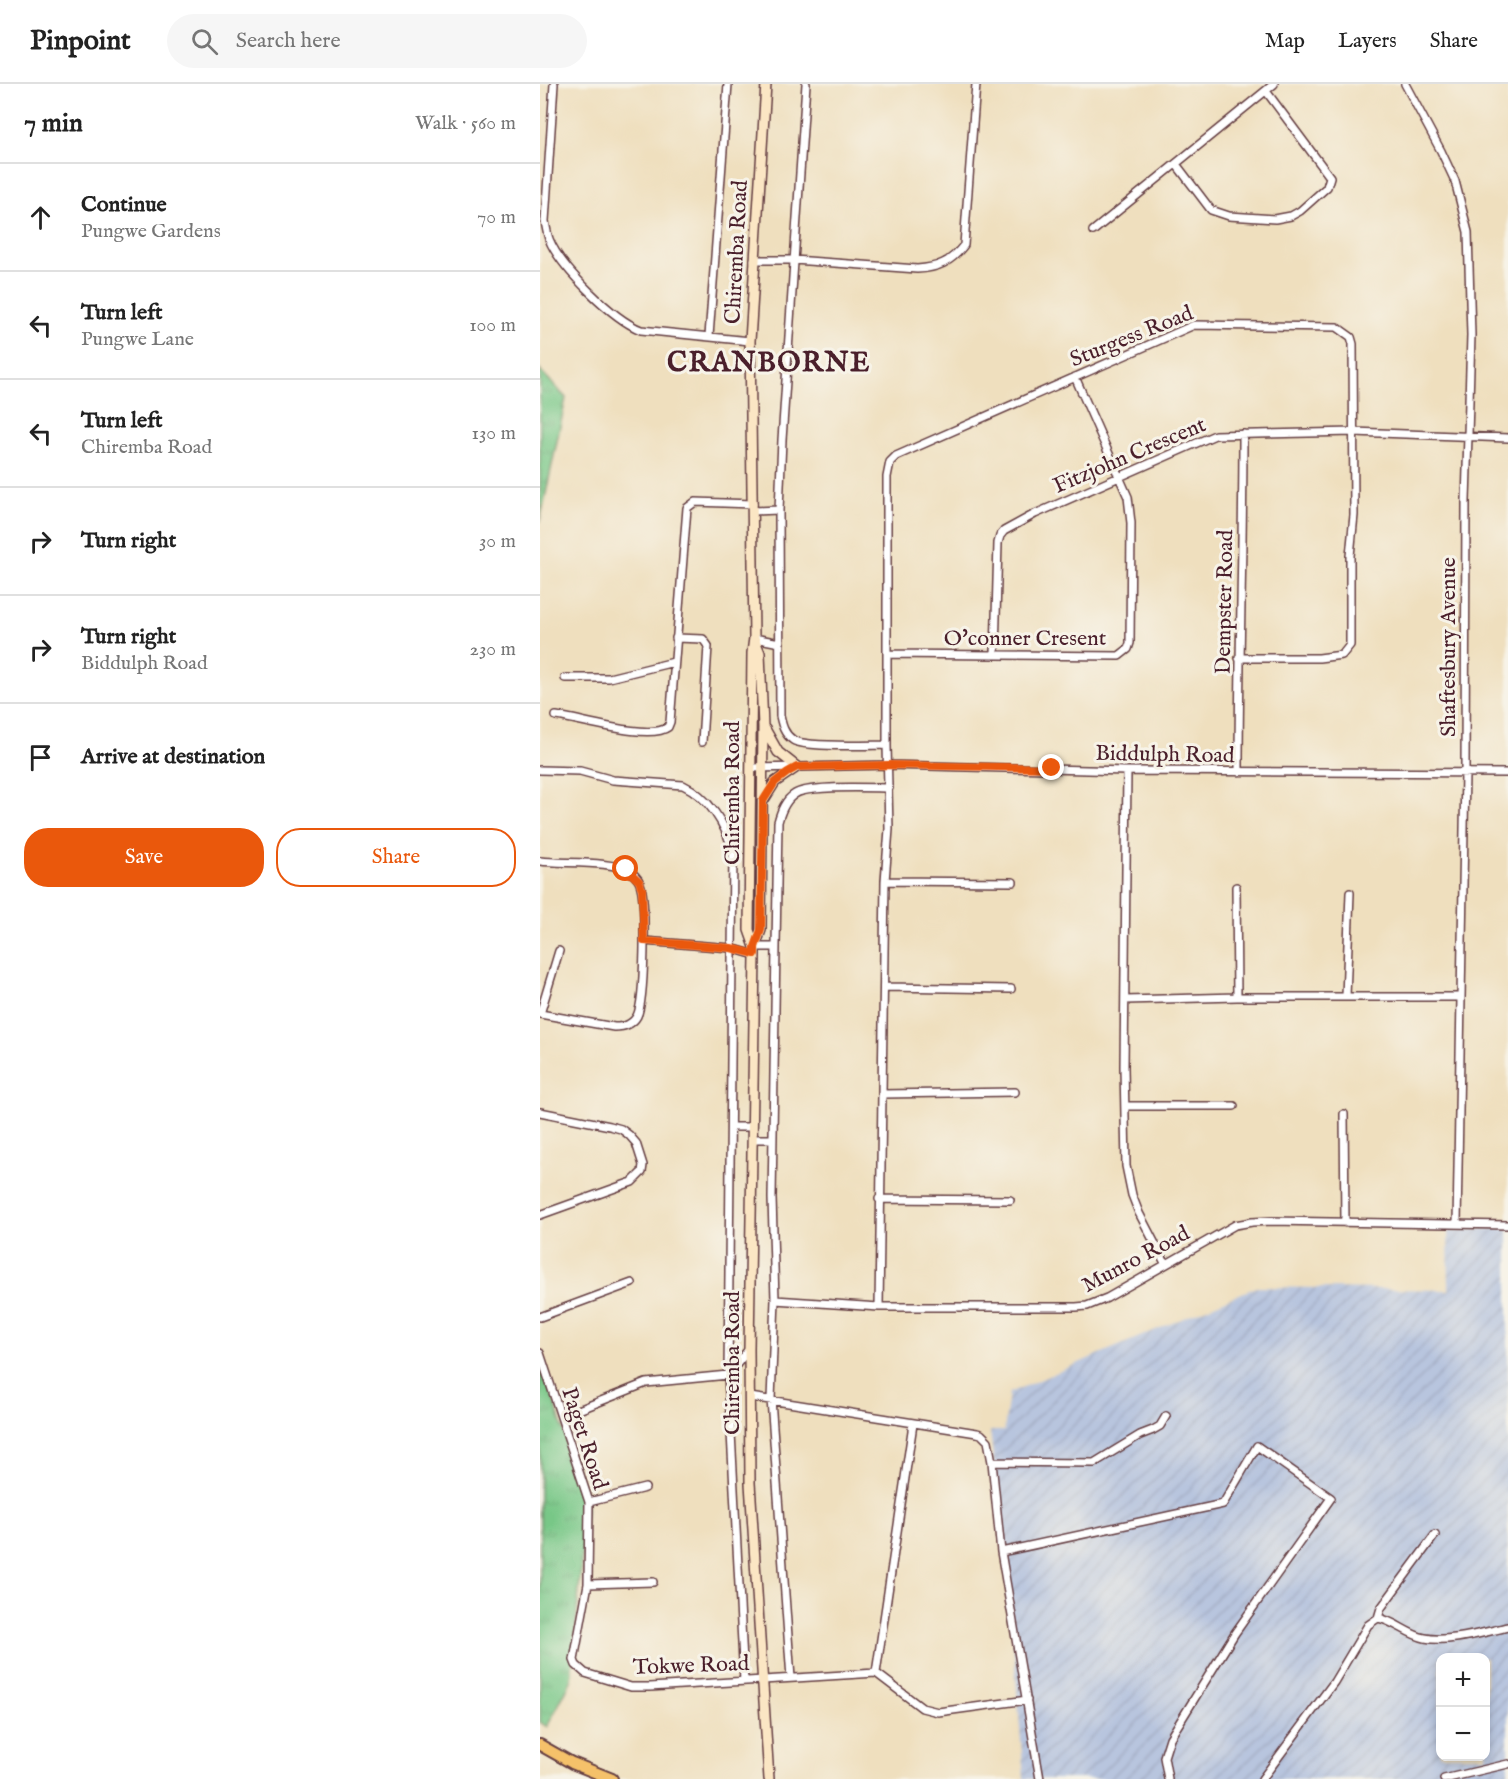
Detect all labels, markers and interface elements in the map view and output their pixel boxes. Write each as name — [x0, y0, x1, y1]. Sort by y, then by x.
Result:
search box — [167, 14, 587, 68]
text: Pinpoint — [30, 24, 131, 59]
icon: search — [188, 25, 221, 58]
text: Search here — [236, 27, 341, 55]
text: Map — [1265, 28, 1305, 55]
text: Layers — [1338, 28, 1397, 55]
text: Share — [1430, 28, 1478, 55]
text: 7 min — [24, 107, 83, 140]
text: Walk · 560 m — [415, 111, 516, 136]
street label: Chiremba Road — [719, 179, 755, 325]
text: Continue — [81, 191, 167, 219]
icon: ahead — [24, 201, 57, 234]
text: 70 m — [477, 205, 516, 230]
text: Pungwe Gardens — [81, 219, 221, 244]
text: Turn left — [81, 299, 163, 327]
street label: Sturgess Road — [1066, 299, 1198, 374]
icon: left — [24, 309, 57, 342]
text: 100 m — [469, 313, 516, 338]
text: Pungwe Lane — [81, 327, 194, 352]
district label: CRANBORNE — [667, 346, 871, 381]
text: Turn left — [81, 407, 163, 435]
street label: Fitzjohn Crescent — [1049, 411, 1211, 501]
icon: left — [24, 417, 57, 450]
text: 130 m — [471, 421, 516, 446]
text: Chiremba Road — [81, 435, 212, 460]
icon: right — [24, 525, 57, 558]
text: Turn right — [81, 527, 176, 555]
text: 30 m — [479, 529, 516, 554]
street label: Dempster Road — [1210, 529, 1240, 675]
street label: Shaftesbury Avenue — [1435, 557, 1463, 737]
text: Turn right — [81, 623, 176, 651]
street label: O'conner Cresent — [944, 625, 1107, 653]
icon: right — [24, 633, 57, 666]
text: 230 m — [470, 637, 516, 662]
text: Biddulph Road — [81, 651, 208, 676]
street label: Chiremba Road — [719, 721, 747, 865]
street label: Biddulph Road — [1095, 740, 1235, 770]
icon: arrive — [24, 741, 57, 774]
text: Arrive at destination — [81, 743, 265, 771]
route end — [1038, 754, 1064, 780]
button: Save — [24, 828, 264, 887]
button: Share — [276, 828, 516, 887]
route start — [612, 855, 638, 881]
street label: Munro Road — [1077, 1220, 1195, 1300]
street label: Chiremba Road — [719, 1291, 747, 1435]
street label: Paget Road — [554, 1384, 614, 1494]
street label: Tokwe Road — [632, 1650, 750, 1682]
map controls — [1436, 1653, 1490, 1761]
button: + — [1436, 1653, 1490, 1707]
button: − — [1436, 1707, 1490, 1761]

